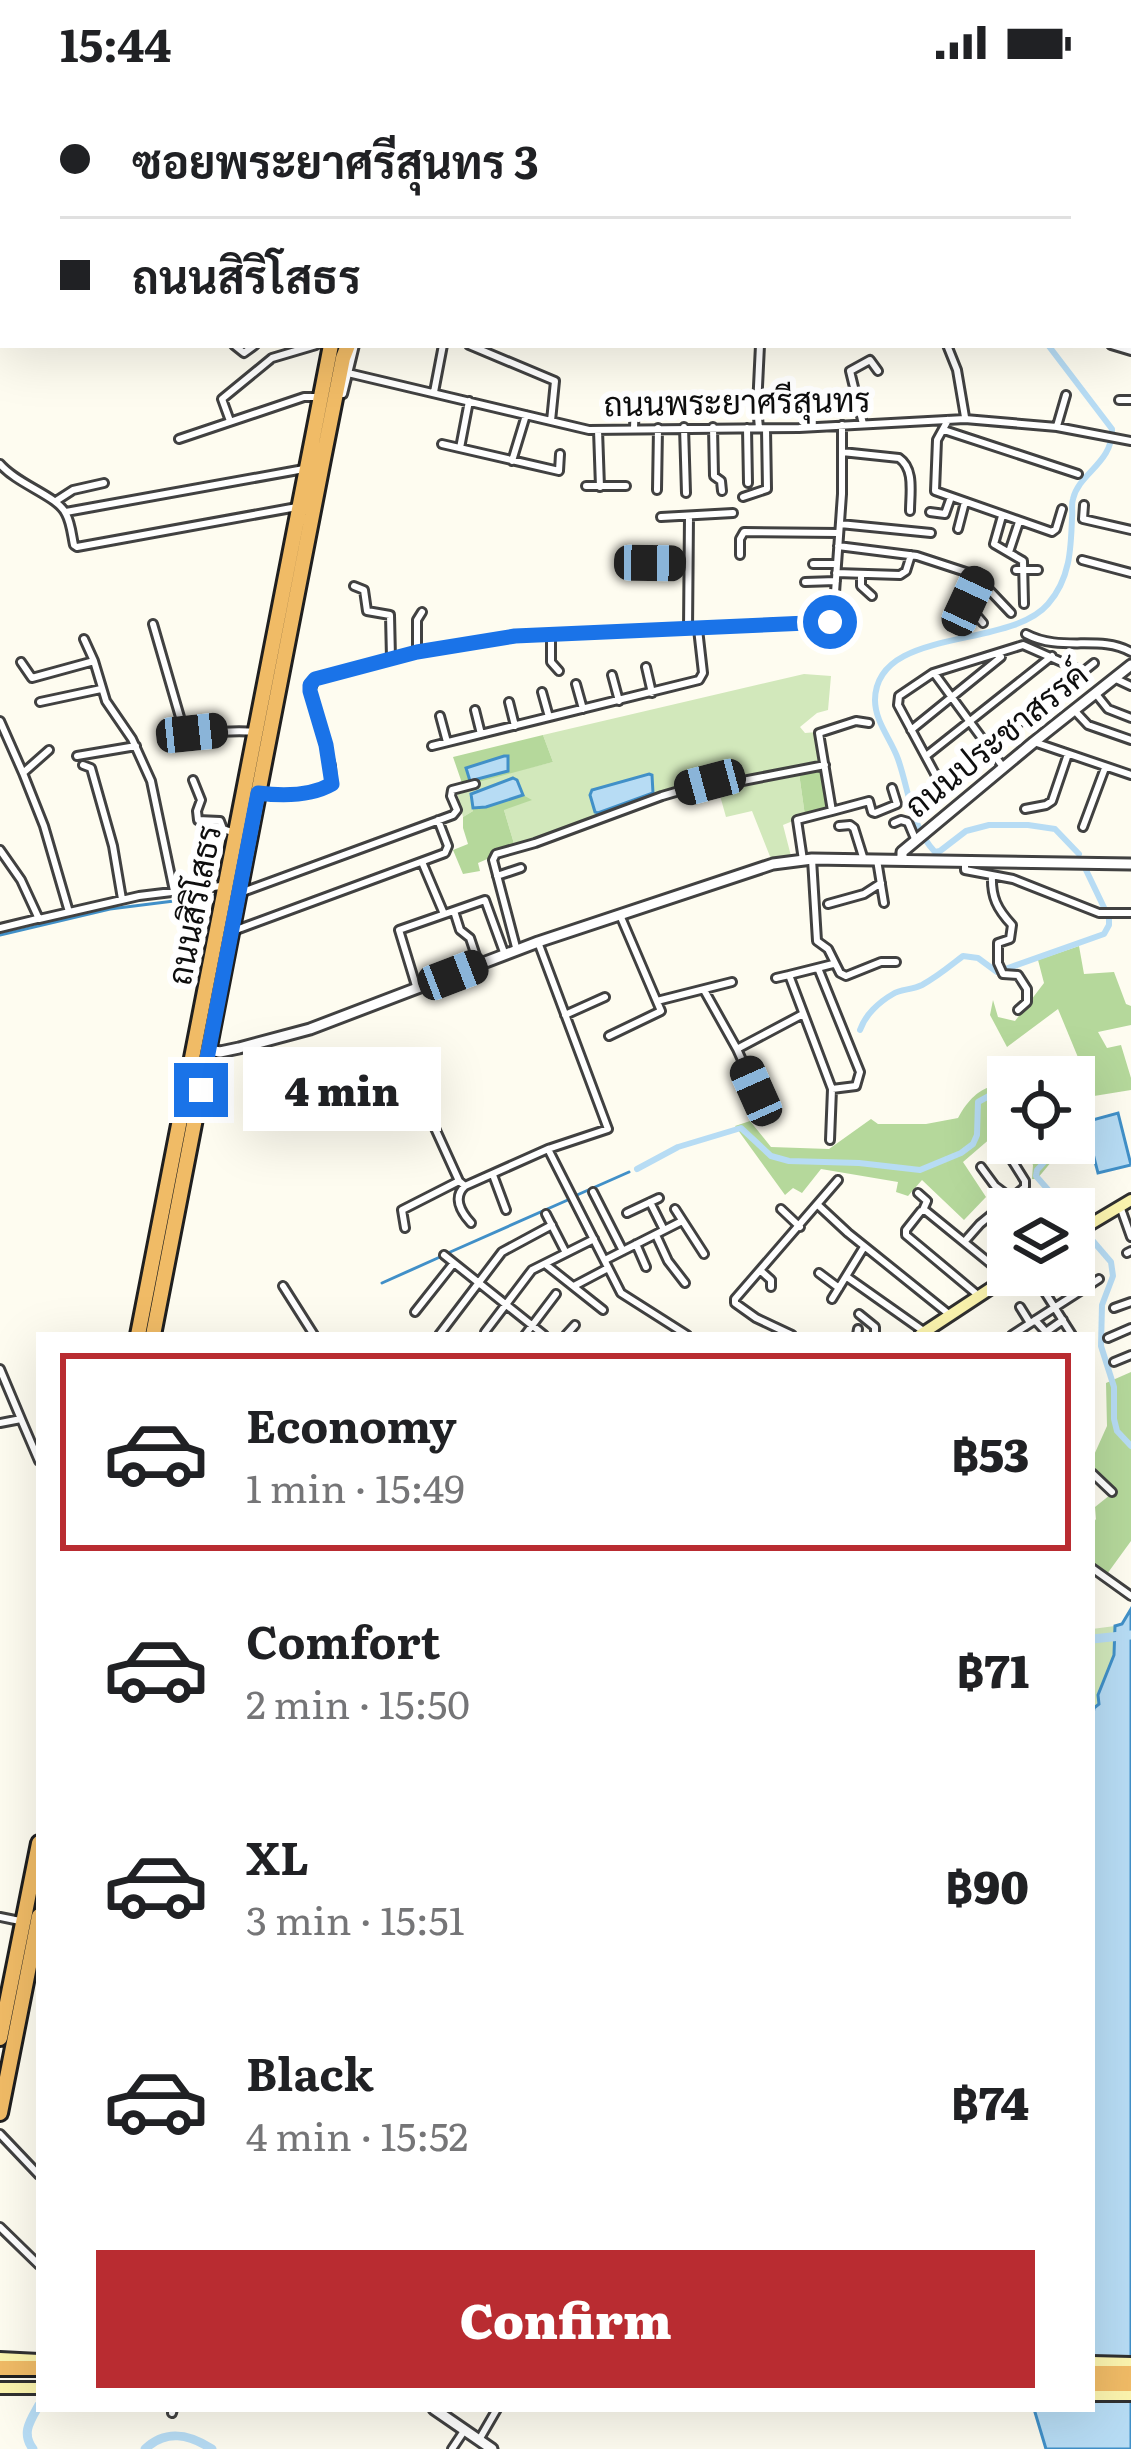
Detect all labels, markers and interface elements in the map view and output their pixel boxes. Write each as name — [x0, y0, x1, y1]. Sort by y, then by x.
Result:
text: 15:44 — [60, 9, 171, 76]
text: ซอยพระยาศรีสุนทร 3 — [132, 126, 539, 193]
text: ถนนสิริโสธร — [132, 241, 361, 308]
street label: ถนนพระยาศรีสุนทร — [603, 373, 871, 427]
car — [614, 544, 686, 582]
car — [936, 561, 1000, 641]
route start — [803, 595, 857, 649]
street label: ถนนประชาสรรค์ — [892, 649, 1097, 827]
car — [154, 711, 230, 755]
car — [671, 755, 749, 809]
street label: ถนนสิริโสธร — [152, 820, 231, 989]
car — [413, 945, 493, 1005]
callout: 4 min — [243, 1048, 441, 1132]
car — [725, 1051, 787, 1131]
map controls — [987, 1056, 1095, 1296]
button: locate — [987, 1056, 1095, 1164]
text: 4 min — [285, 1060, 399, 1118]
route end — [174, 1063, 228, 1117]
button: layers — [987, 1188, 1095, 1296]
text: Economy — [246, 1390, 457, 1457]
icon: car — [102, 1398, 210, 1506]
text: ฿53 — [951, 1419, 1029, 1486]
text: 1 min · 15:49 — [246, 1457, 465, 1515]
text: Comfort — [246, 1606, 440, 1673]
icon: car — [102, 1614, 210, 1722]
text: ฿71 — [957, 1635, 1029, 1702]
text: 2 min · 15:50 — [246, 1673, 470, 1731]
text: XL — [246, 1822, 309, 1889]
icon: car — [102, 1830, 210, 1938]
text: ฿90 — [946, 1851, 1029, 1918]
text: 3 min · 15:51 — [246, 1889, 465, 1947]
text: Black — [246, 2038, 374, 2105]
icon: car — [102, 2046, 210, 2154]
text: ฿74 — [951, 2067, 1029, 2134]
text: 4 min · 15:52 — [246, 2105, 468, 2163]
button: Confirm — [96, 2250, 1035, 2388]

